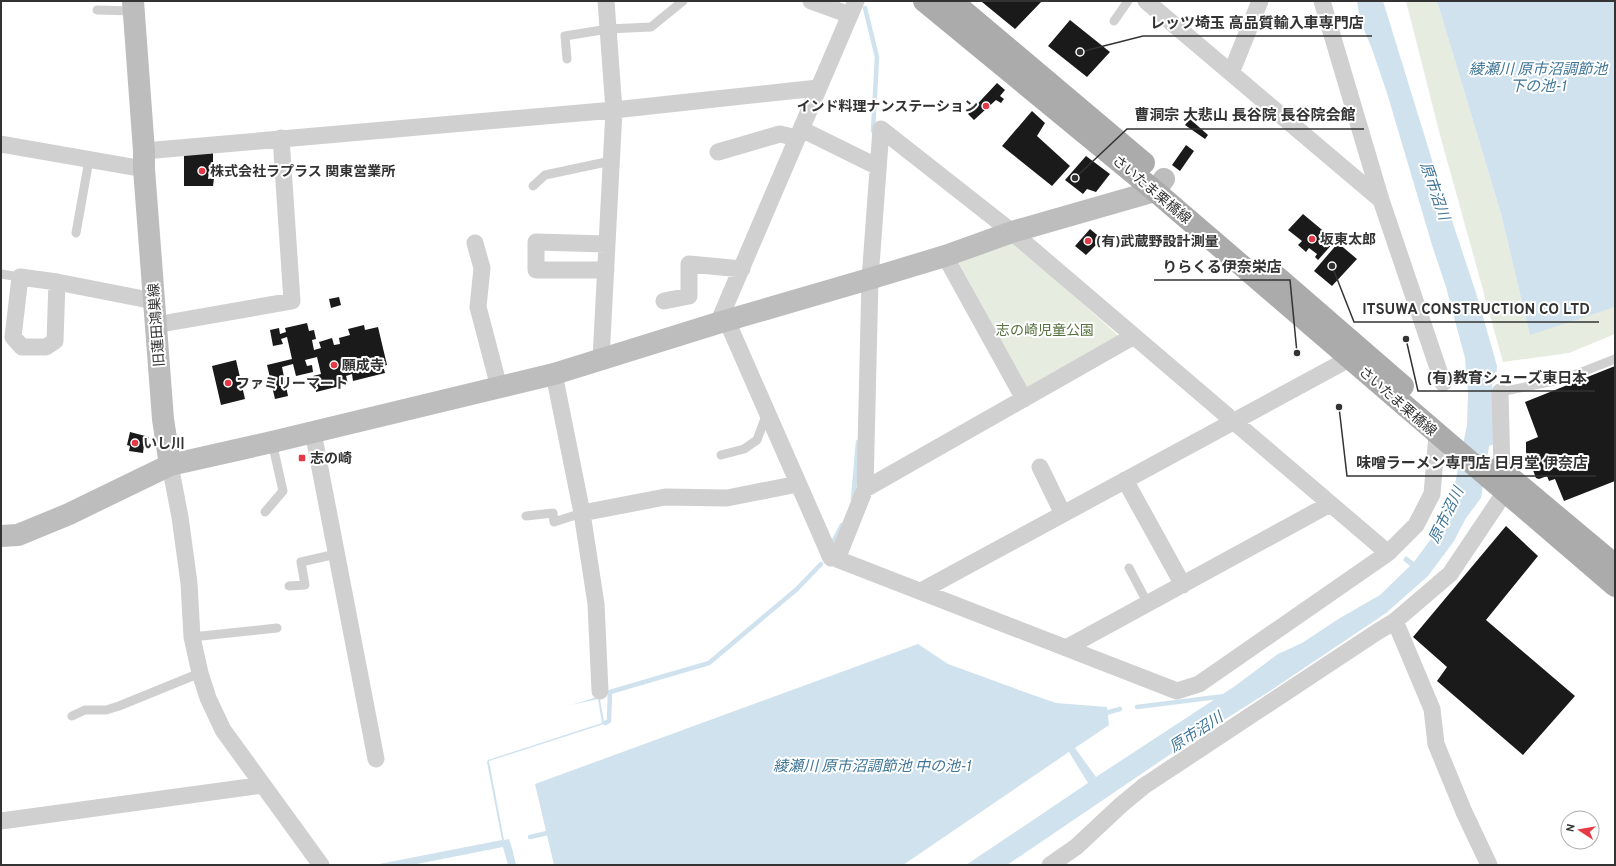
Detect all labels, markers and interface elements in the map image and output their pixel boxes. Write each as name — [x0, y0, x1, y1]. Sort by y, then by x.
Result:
callout: レッツ埼玉 高品質輸入車専門店 — [1143, 9, 1372, 36]
text: レッツ埼玉 高品質輸入車専門店 — [1150, 14, 1364, 34]
water label: 綾瀬川 原市沼調節池 下の池-1 — [1469, 61, 1609, 97]
place label: インド料理ナンステーション — [797, 98, 978, 116]
marker: インド料理ナンステーション — [981, 101, 991, 111]
callout: 曹洞宗 大悲山 長谷院 長谷院会館 — [1127, 102, 1364, 129]
text: 曹洞宗 大悲山 長谷院 長谷院会館 — [1134, 107, 1356, 126]
street label: さいたま栗橋線 — [1108, 152, 1194, 228]
water label: 原市沼川 — [1415, 160, 1453, 225]
place label: 株式会社ラプラス 関東営業所 — [210, 163, 395, 181]
marker: 株式会社ラプラス 関東営業所 — [197, 166, 207, 176]
place label: 坂東太郎 — [1320, 232, 1376, 249]
place label: (有)武蔵野設計測量 — [1096, 234, 1218, 251]
marker: 坂東太郎 — [1307, 234, 1317, 244]
marker: (有)武蔵野設計測量 — [1083, 236, 1093, 246]
callout: りらくる伊奈栄店 — [1154, 253, 1290, 280]
text: りらくる伊奈栄店 — [1162, 259, 1282, 278]
street label: 旧蓮田鴻巣線 — [146, 282, 169, 367]
callout: ITSUWA CONSTRUCTION CO LTD — [1354, 295, 1599, 322]
text: ITSUWA CONSTRUCTION CO LTD — [1362, 301, 1590, 320]
park label: 志の崎児童公園 — [996, 323, 1094, 340]
place label: 願成寺 — [342, 357, 384, 375]
marker: 願成寺 — [329, 360, 339, 370]
street label: さいたま栗橋線 — [1355, 364, 1439, 441]
callout: (有)教育シューズ東日本 — [1418, 364, 1595, 391]
text: (有)教育シューズ東日本 — [1427, 369, 1587, 389]
place label: ファミリーマート — [236, 376, 348, 393]
marker: ファミリーマート — [223, 378, 233, 388]
place label: いし川 — [143, 436, 185, 453]
marker: いし川 — [130, 438, 140, 448]
callout: 味噌ラーメン専門店 日月堂 伊奈店 — [1347, 449, 1596, 476]
place label: 志の崎 — [310, 451, 352, 468]
marker: 志の崎 — [297, 453, 307, 463]
text: 味噌ラーメン専門店 日月堂 伊奈店 — [1356, 455, 1588, 474]
water label: 原市沼川 — [1426, 483, 1470, 547]
water label: 原市沼川 — [1166, 708, 1229, 758]
water label: 綾瀬川 原市沼調節池 中の池-1 — [773, 758, 972, 777]
north arrow — [1560, 810, 1600, 850]
text: N — [1564, 823, 1579, 833]

